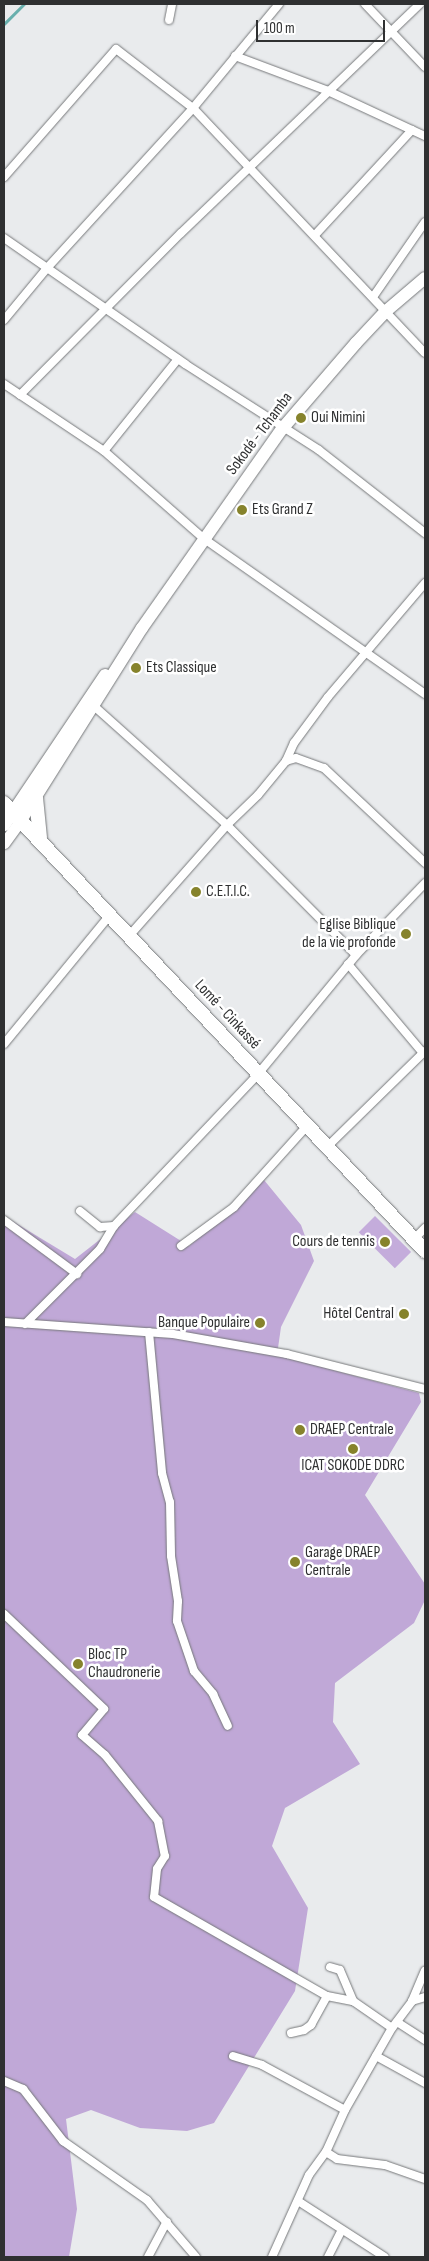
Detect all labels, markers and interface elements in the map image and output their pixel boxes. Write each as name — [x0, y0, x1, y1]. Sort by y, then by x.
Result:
scale bar — [259, 10, 388, 42]
text: 100 m — [264, 19, 295, 38]
street label: Sokodé - Tchamba — [223, 389, 297, 479]
place label: Oui Nimini — [311, 408, 365, 428]
marker: Oui Nimini — [295, 412, 307, 424]
place label: Ets Grand Z — [252, 500, 313, 520]
marker: Ets Grand Z — [236, 504, 248, 516]
place label: Ets Classique — [146, 658, 217, 678]
marker: Ets Classique — [130, 662, 142, 674]
place label: C.E.T.I.C. — [206, 882, 250, 902]
marker: C.E.T.I.C. — [190, 886, 202, 898]
place label: Eglise Biblique de la vie profonde — [302, 915, 396, 953]
marker: Eglise Biblique de la vie profonde — [400, 928, 412, 940]
street label: Lomé - Cinkassé — [190, 976, 264, 1054]
place label: Cours de tennis — [292, 1232, 375, 1252]
marker: Cours de tennis — [379, 1236, 391, 1248]
place label: Hôtel Central — [323, 1304, 394, 1324]
marker: Hôtel Central — [398, 1308, 410, 1320]
place label: Banque Populaire — [158, 1313, 250, 1333]
marker: Banque Populaire — [254, 1317, 266, 1329]
place label: DRAEP Centrale — [310, 1420, 394, 1440]
marker: DRAEP Centrale — [294, 1424, 306, 1436]
marker: ICAT SOKODE DDRC — [347, 1443, 359, 1455]
place label: ICAT SOKODE DDRC — [301, 1456, 405, 1476]
place label: Garage DRAEP Centrale — [305, 1543, 380, 1581]
marker: Garage DRAEP Centrale — [289, 1556, 301, 1568]
place label: Bloc TP Chaudronerie — [88, 1645, 160, 1683]
marker: Bloc TP Chaudronerie — [72, 1658, 84, 1670]

